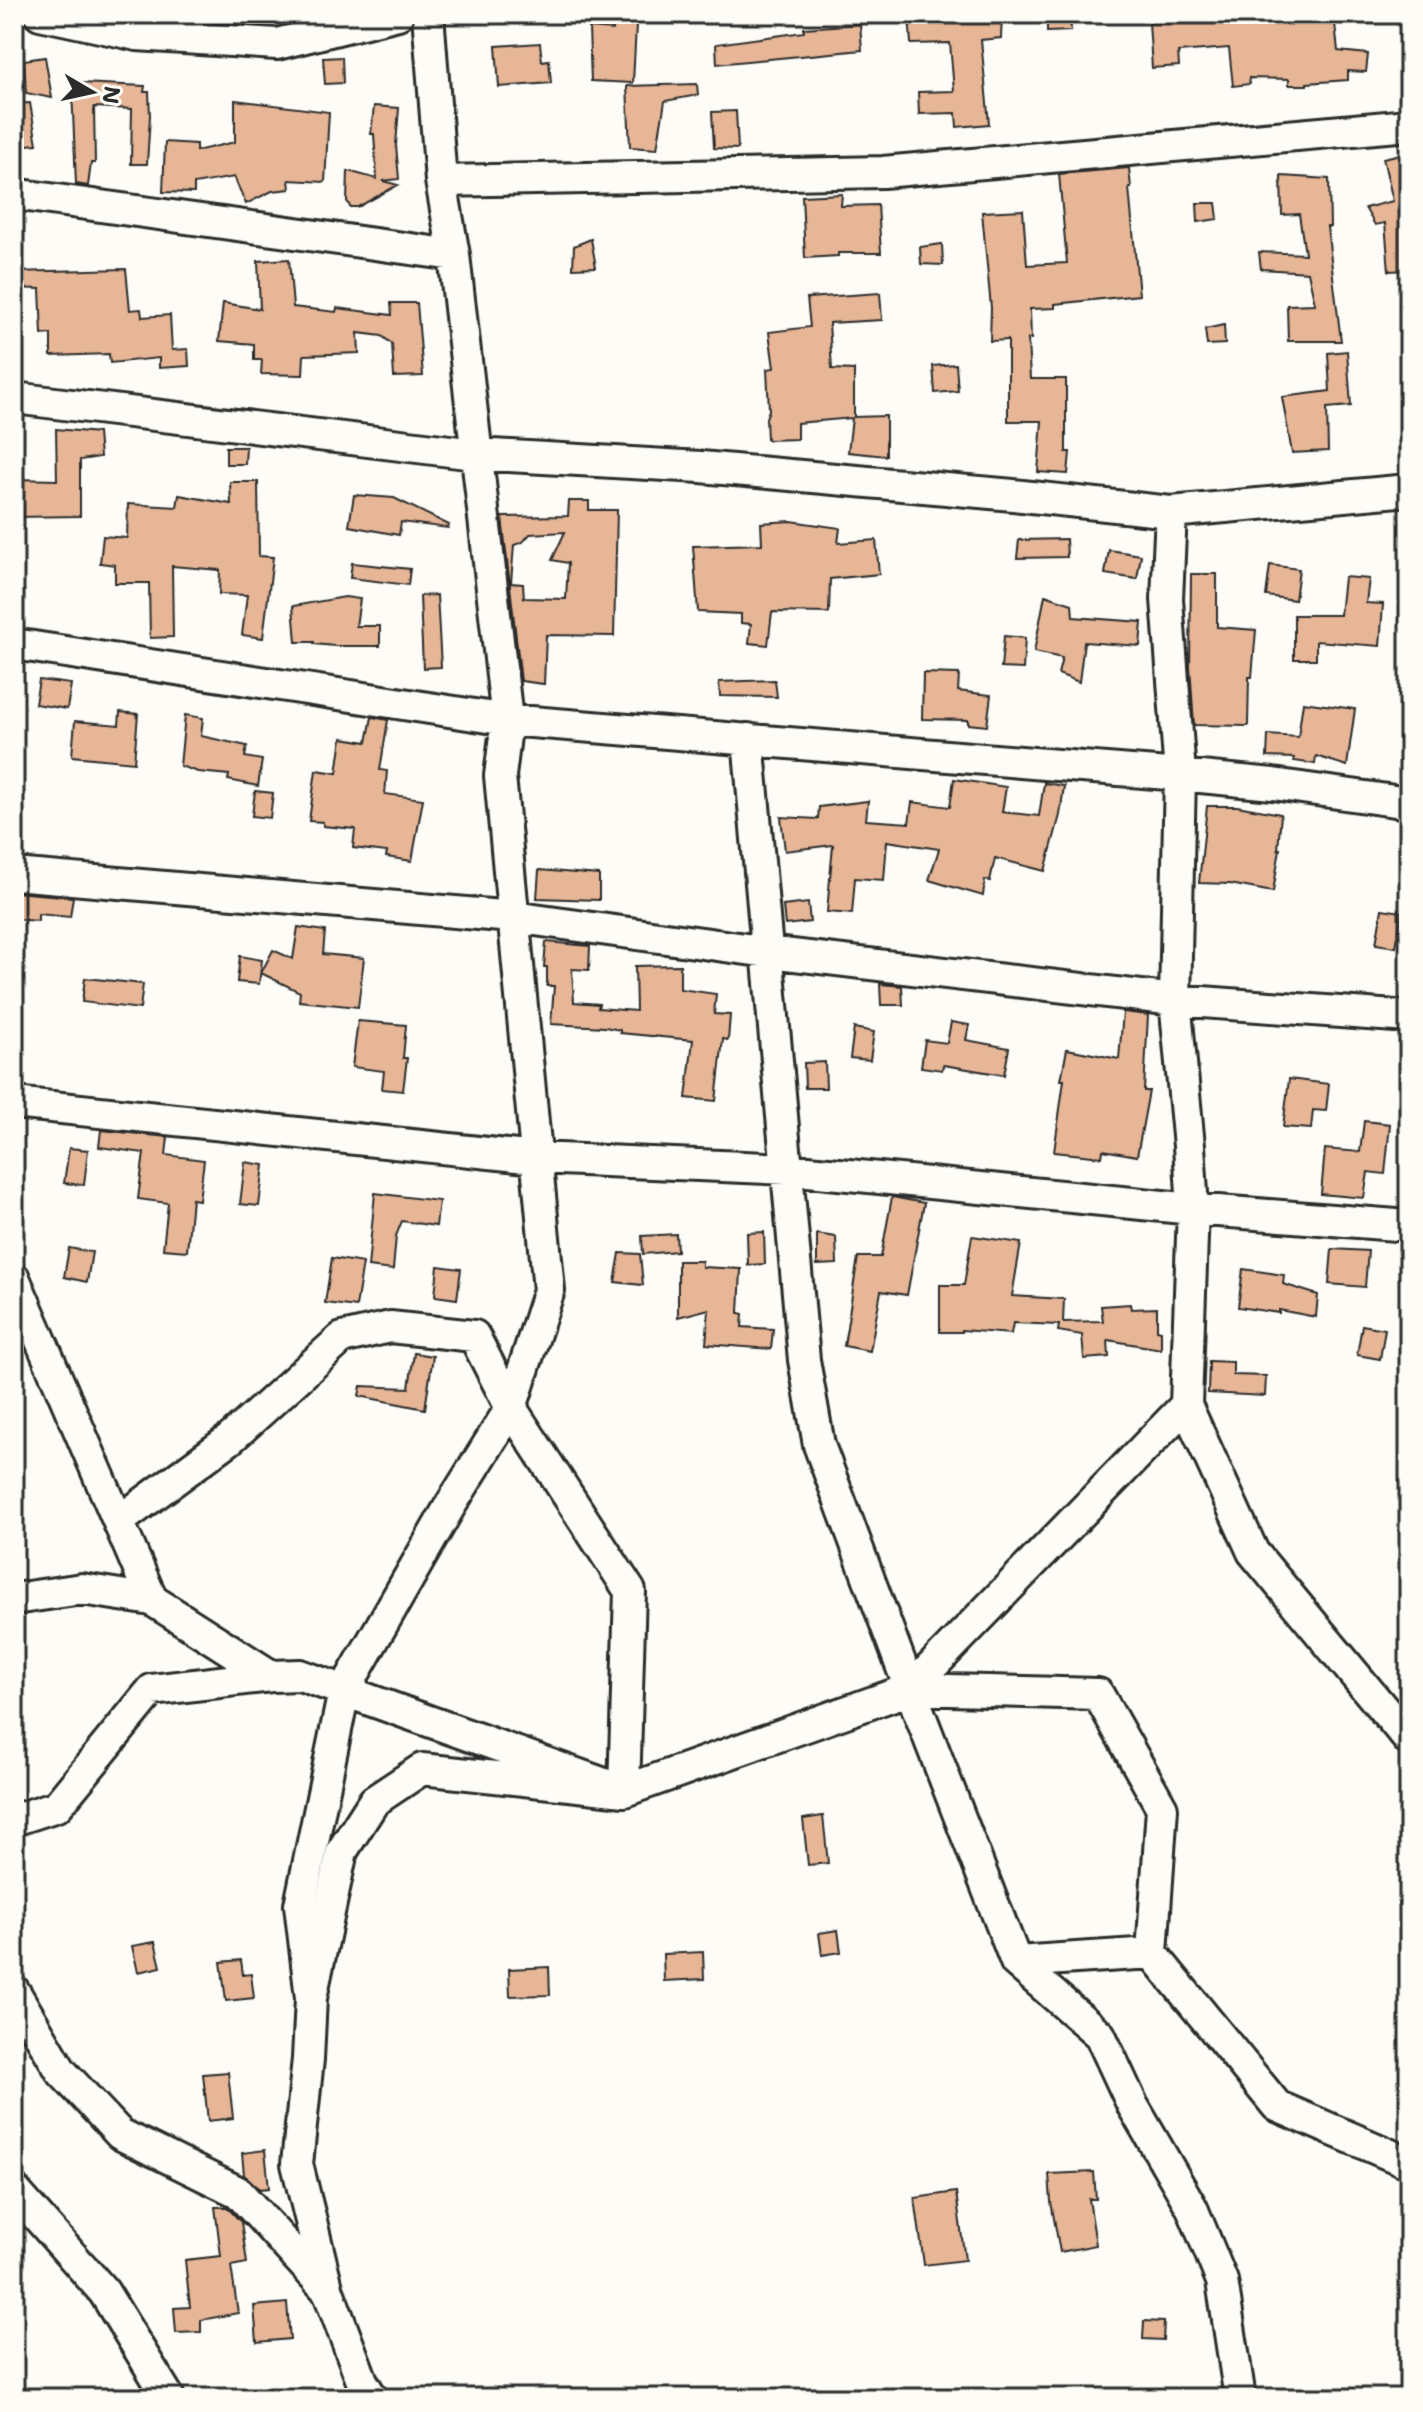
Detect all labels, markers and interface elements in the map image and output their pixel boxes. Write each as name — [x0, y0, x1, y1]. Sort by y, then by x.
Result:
north arrow — [52, 52, 132, 132]
text: N — [96, 84, 127, 106]

